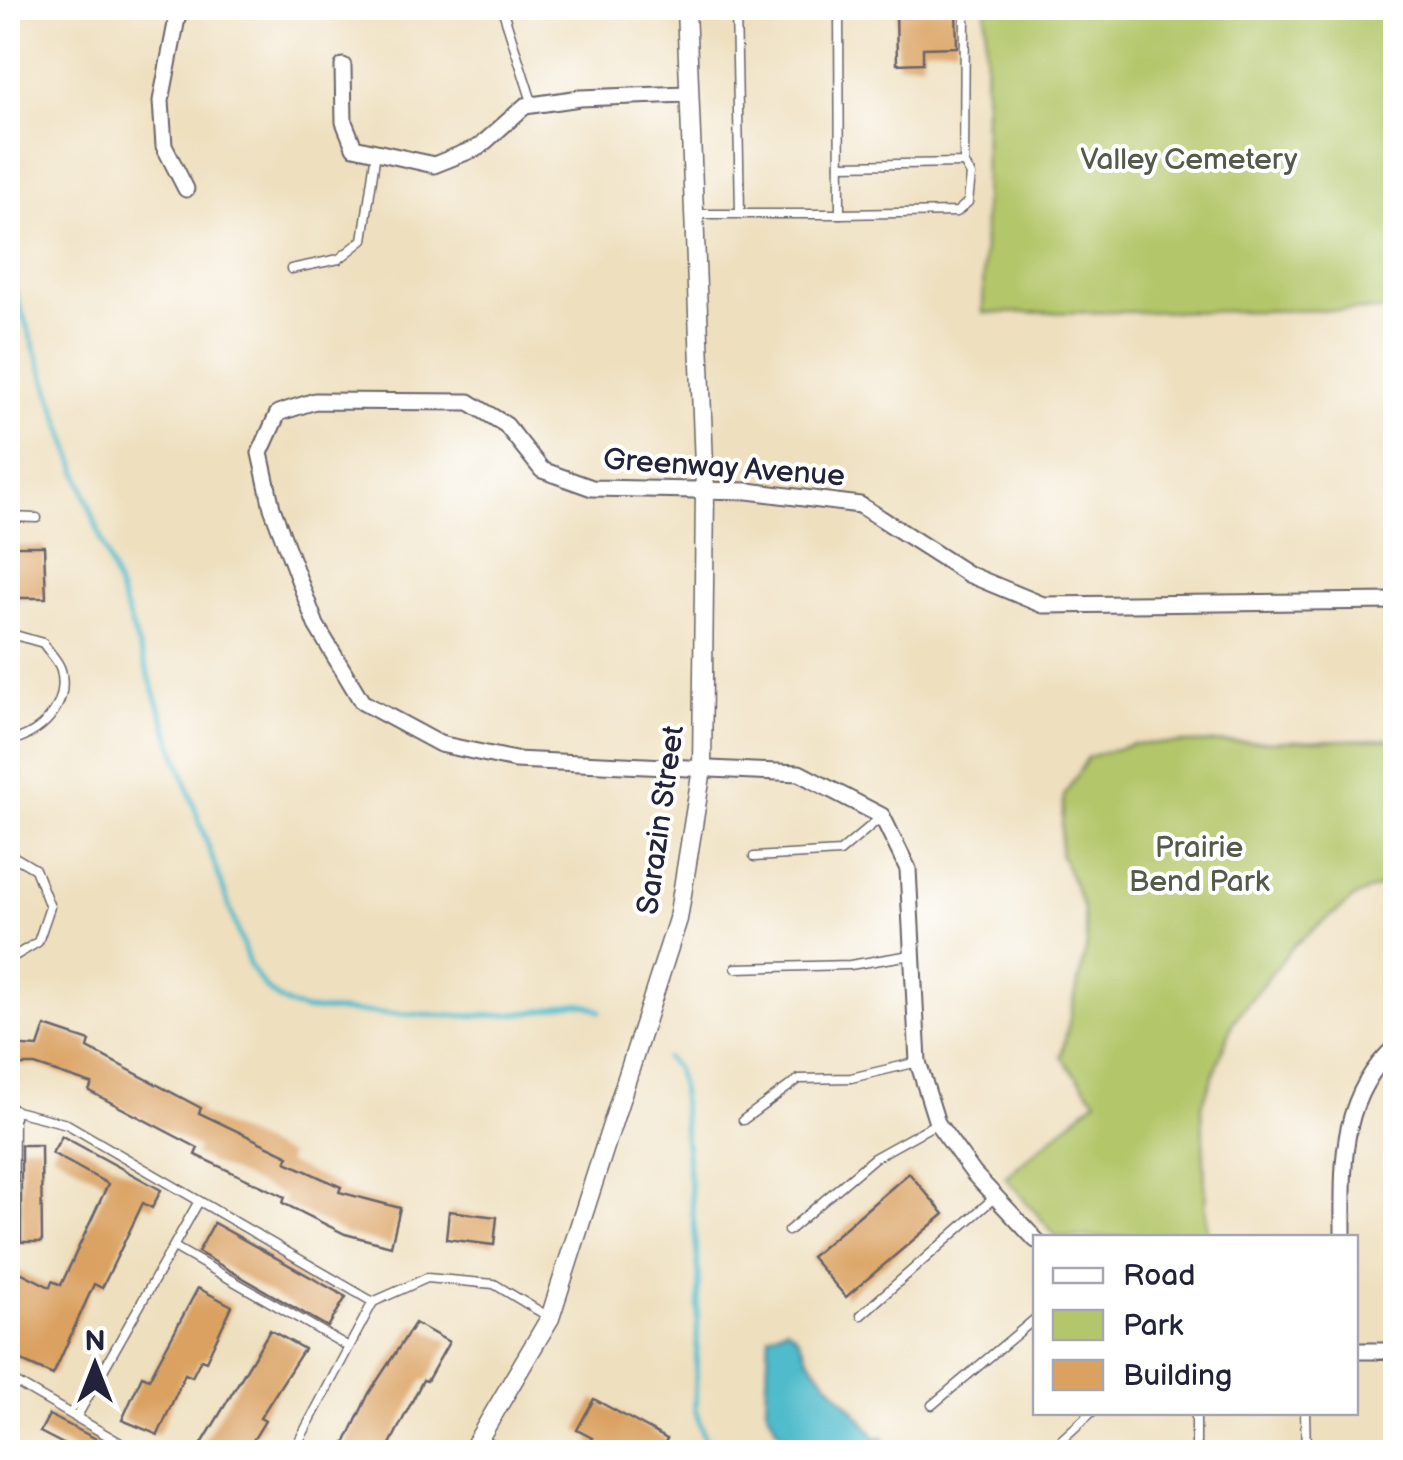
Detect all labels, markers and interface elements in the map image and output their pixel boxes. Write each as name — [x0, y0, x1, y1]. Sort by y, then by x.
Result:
park label: Valley Cemetery — [1080, 142, 1298, 178]
street label: Greenway Avenue — [602, 442, 846, 494]
street label: Sarazin Street — [630, 723, 692, 917]
park label: Prairie Bend Park — [1129, 830, 1270, 900]
legend — [1033, 1235, 1358, 1415]
text: Road — [1123, 1258, 1196, 1294]
text: Park — [1123, 1308, 1183, 1344]
north arrow — [45, 1315, 145, 1415]
text: N — [84, 1325, 106, 1358]
text: Building — [1123, 1358, 1232, 1394]

